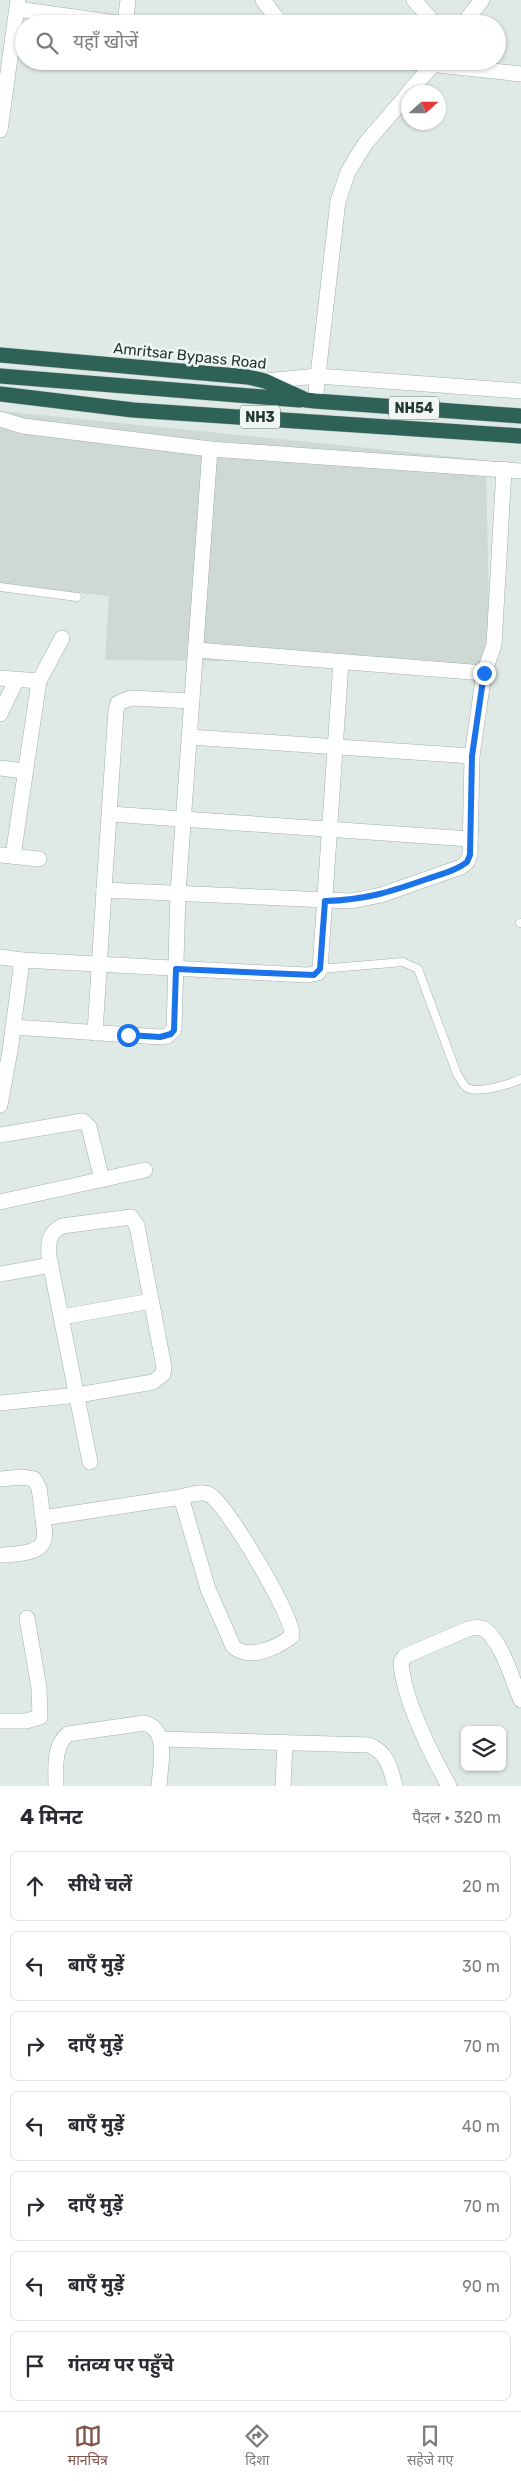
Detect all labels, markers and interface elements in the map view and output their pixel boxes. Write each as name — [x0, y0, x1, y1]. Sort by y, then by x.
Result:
search box — [15, 15, 506, 70]
icon: search — [33, 29, 61, 57]
text: यहाँ खोजें — [73, 30, 138, 53]
north arrow — [401, 85, 446, 130]
street label: Amritsar Bypass Road — [113, 339, 267, 373]
road number: NH54 — [389, 396, 439, 419]
road number: NH3 — [240, 406, 280, 428]
route end — [473, 662, 496, 685]
route start — [117, 1024, 140, 1047]
map controls — [461, 1726, 506, 1771]
button: layers — [461, 1726, 506, 1771]
text: 4 मिनट — [20, 1804, 83, 1829]
text: पैदल · 320 m — [412, 1808, 501, 1827]
icon: ahead — [21, 1872, 49, 1900]
text: सीधे चलें — [68, 1873, 132, 1896]
text: 20 m — [462, 1877, 500, 1896]
icon: left — [21, 1952, 49, 1980]
text: बाएँ मुड़ें — [68, 1953, 124, 1976]
text: 30 m — [462, 1957, 500, 1976]
icon: right — [21, 2032, 49, 2060]
text: दाएँ मुड़ें — [68, 2033, 123, 2056]
text: 70 m — [463, 2037, 500, 2056]
icon: left — [21, 2112, 49, 2140]
text: बाएँ मुड़ें — [68, 2113, 124, 2136]
text: 40 m — [462, 2117, 500, 2136]
icon: right — [21, 2192, 49, 2220]
text: दाएँ मुड़ें — [68, 2193, 123, 2216]
text: 70 m — [463, 2197, 500, 2216]
icon: left — [21, 2272, 49, 2300]
text: बाएँ मुड़ें — [68, 2273, 124, 2296]
text: 90 m — [462, 2277, 500, 2296]
icon: arrive — [21, 2352, 49, 2380]
text: गंतव्य पर पहुँचे — [68, 2353, 174, 2376]
tab: मानचित्र — [68, 2422, 108, 2471]
tab: दिशा — [243, 2422, 271, 2471]
tab: सहेजे गए — [407, 2422, 453, 2471]

